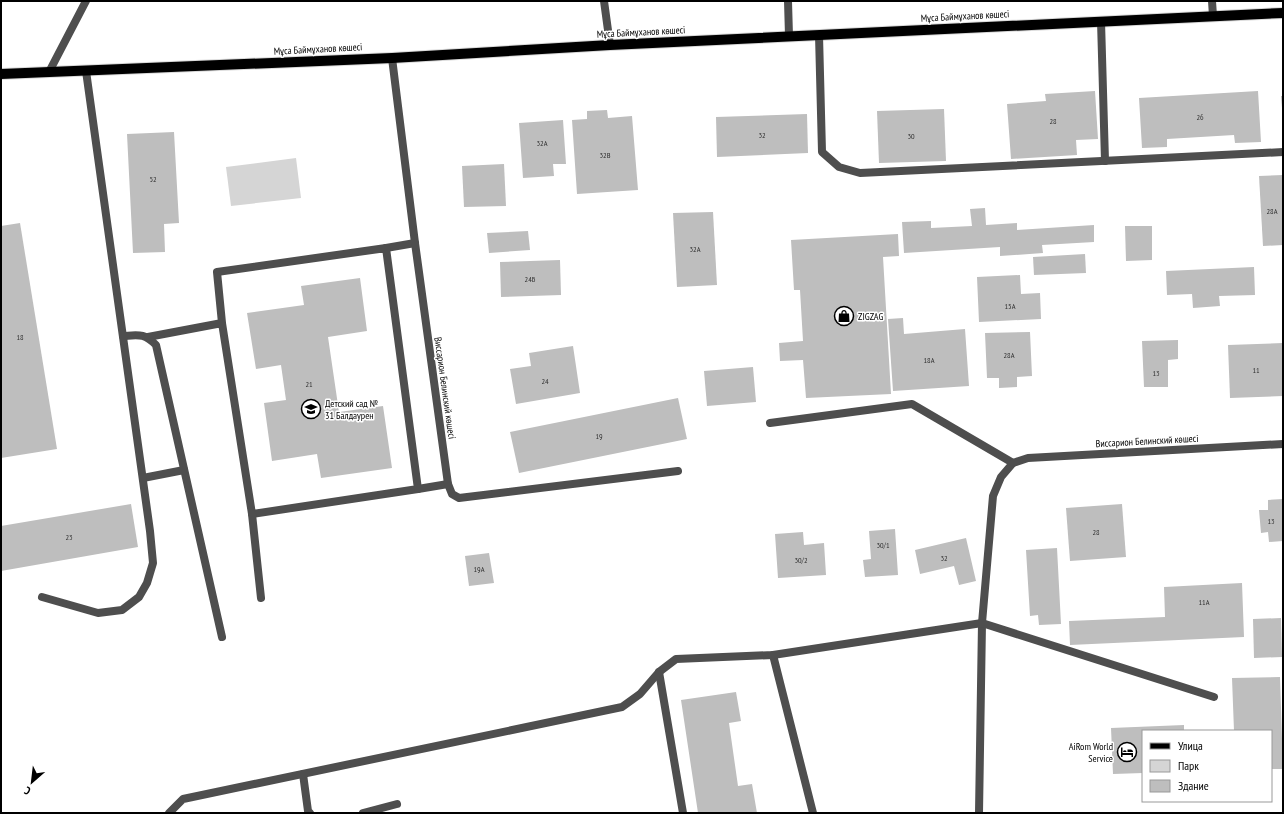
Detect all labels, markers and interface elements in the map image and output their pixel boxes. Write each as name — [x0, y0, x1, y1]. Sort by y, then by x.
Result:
street label: Мұса Баймұханов көшесі — [920, 7, 1010, 25]
street label: Мұса Баймұханов көшесі — [596, 23, 686, 41]
street label: Мұса Баймұханов көшесі — [273, 40, 363, 58]
house number: 26 — [1196, 112, 1204, 122]
house number: 28 — [1049, 116, 1057, 126]
house number: 32 — [758, 130, 766, 140]
house number: 30 — [907, 131, 915, 141]
house number: 32А — [537, 138, 548, 148]
house number: 32В — [600, 150, 611, 160]
house number: 52 — [149, 174, 157, 184]
house number: 28А — [1267, 206, 1278, 216]
house number: 32А — [690, 244, 701, 254]
house number: 24Б — [525, 274, 536, 284]
house number: 15А — [1005, 301, 1016, 311]
shop icon: ZIGZAG — [833, 305, 855, 327]
place label: ZIGZAG — [858, 310, 883, 323]
house number: 18 — [16, 332, 24, 342]
street label: Виссарион Белинский көшесі — [431, 336, 459, 440]
house number: 28А — [1004, 350, 1015, 360]
house number: 18А — [924, 355, 935, 365]
house number: 11 — [1252, 365, 1260, 375]
house number: 13 — [1152, 368, 1160, 378]
house number: 24 — [541, 376, 549, 386]
house number: 21 — [305, 379, 313, 389]
place label: Детский сад № 31 Балдаурен — [325, 397, 378, 422]
school or university icon: Детский сад № 31 Балдаурен — [300, 398, 322, 420]
house number: 19 — [595, 431, 603, 441]
street label: Виссарион Белинский көшесі — [1095, 432, 1199, 450]
house number: 13 — [1267, 516, 1275, 526]
house number: 28 — [1092, 527, 1100, 537]
house number: 23 — [65, 532, 73, 542]
house number: 30/1 — [876, 540, 890, 550]
house number: 32 — [940, 553, 948, 563]
house number: 30/2 — [794, 555, 808, 565]
house number: 19А — [474, 564, 485, 574]
house number: 11А — [1199, 597, 1210, 607]
legend — [1142, 730, 1272, 802]
text: Улица — [1178, 738, 1203, 753]
place label: AiRom World Service — [1069, 740, 1113, 765]
hotel icon: AiRom World Service — [1116, 741, 1138, 763]
text: Парк — [1178, 758, 1199, 773]
north arrow — [12, 762, 52, 802]
text: Здание — [1178, 778, 1209, 793]
text: С — [22, 783, 33, 798]

